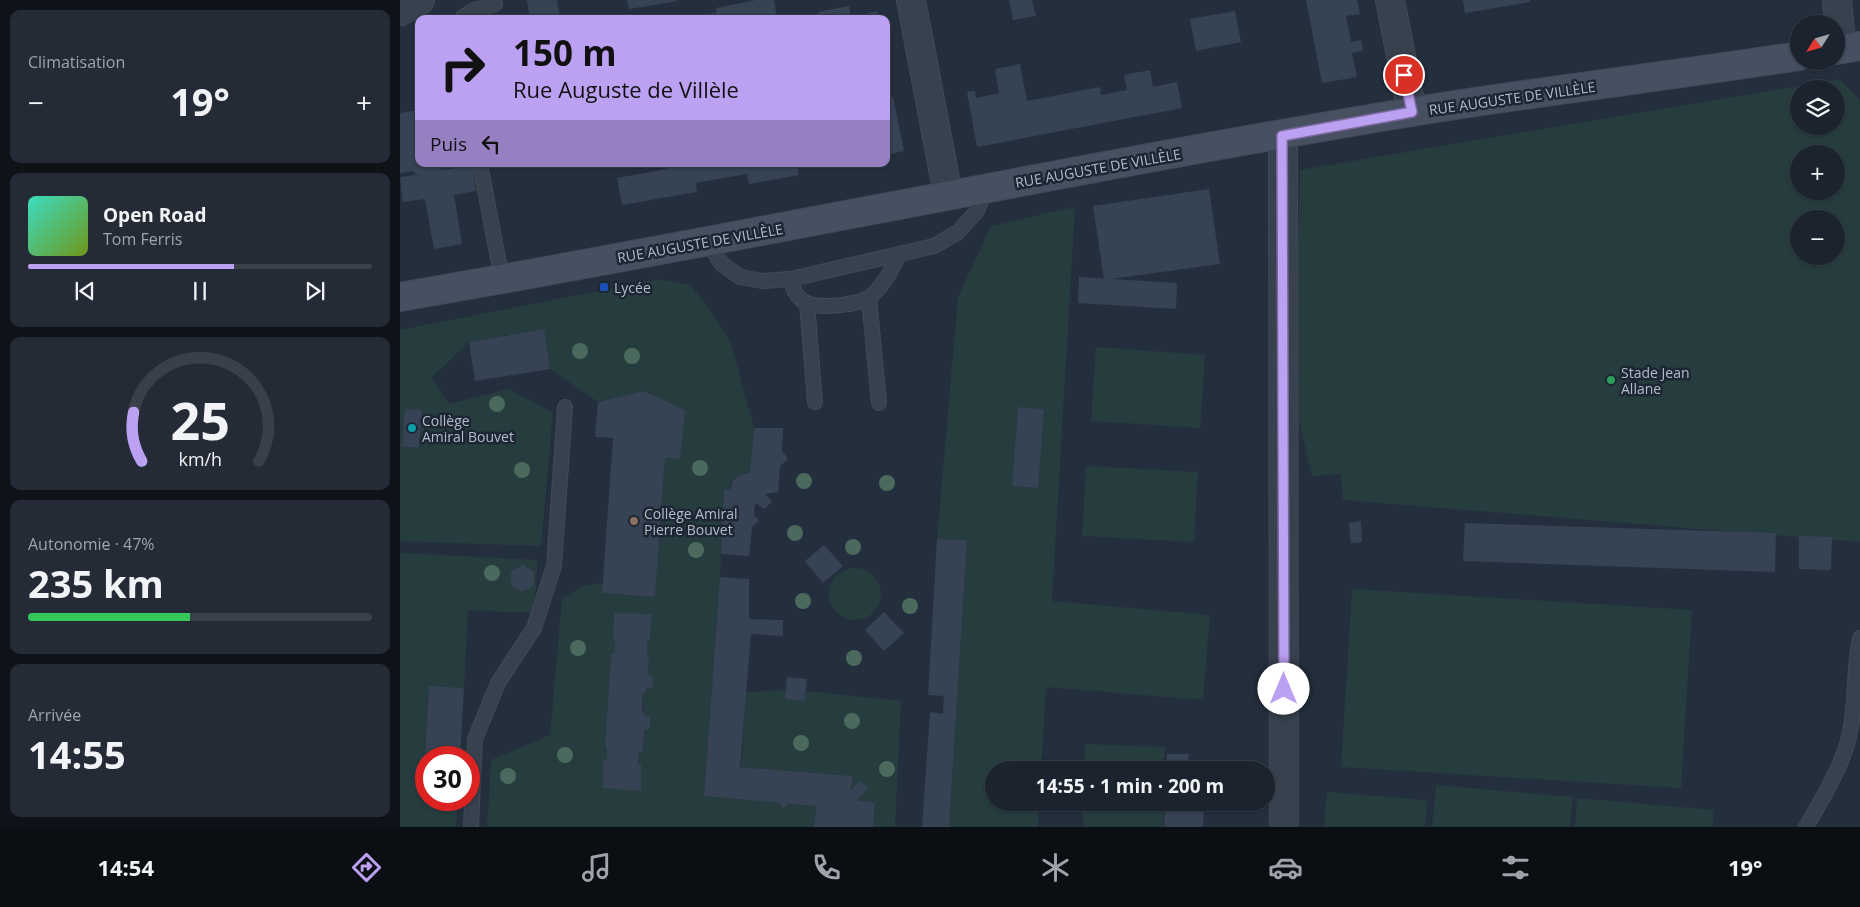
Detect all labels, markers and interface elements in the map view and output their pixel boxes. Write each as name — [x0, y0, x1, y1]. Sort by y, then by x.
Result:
north arrow — [1790, 15, 1845, 70]
map controls — [1790, 15, 1845, 265]
text: 150 m — [513, 29, 617, 76]
icon: right — [430, 35, 495, 100]
text: Climatisation — [28, 51, 125, 73]
pin — [1383, 54, 1425, 96]
icon: arrive — [1390, 61, 1418, 89]
text: Rue Auguste de Villèle — [513, 74, 739, 104]
text: 19° — [170, 75, 230, 127]
street label: RUE AUGUSTE DE VILLÈLE — [1428, 77, 1596, 119]
button: layers — [1790, 80, 1845, 135]
text: − — [28, 83, 44, 121]
text: + — [356, 83, 372, 121]
icon: left — [477, 130, 505, 158]
text: Puis — [430, 131, 467, 157]
street label: RUE AUGUSTE DE VILLÈLE — [1014, 144, 1182, 192]
button: + — [1790, 145, 1845, 200]
text: Open Road — [103, 202, 207, 228]
button: − — [1790, 210, 1845, 265]
street label: RUE AUGUSTE DE VILLÈLE — [616, 219, 784, 267]
text: Tom Ferris — [103, 228, 182, 250]
icon: previous — [71, 277, 99, 305]
icon: pause — [186, 277, 214, 305]
icon: next — [301, 277, 329, 305]
place label: Lycée — [614, 278, 651, 297]
marker: Lycée — [598, 281, 610, 293]
place label: Stade Jean Allane — [1621, 363, 1690, 398]
marker: Stade Jean Allane — [1605, 374, 1617, 386]
text: 25 — [170, 384, 230, 455]
place label: Collège Amiral Bouvet — [422, 411, 514, 446]
marker: Collège Amiral Bouvet — [406, 422, 418, 434]
text: km/h — [178, 447, 222, 471]
place label: Collège Amiral Pierre Bouvet — [644, 504, 738, 539]
marker: Collège Amiral Pierre Bouvet — [628, 515, 640, 527]
text: Autonomie · 47% — [28, 533, 155, 555]
text: 235 km — [28, 557, 164, 609]
position arrow — [1257, 662, 1309, 714]
text: Arrivée — [28, 704, 81, 726]
text: 14:55 — [28, 728, 126, 780]
speed limit sign: 30 — [415, 746, 480, 811]
text: 14:55 · 1 min · 200 m — [1036, 773, 1224, 799]
icon: directions — [349, 850, 384, 885]
icon: music — [579, 850, 614, 885]
icon: phone — [809, 850, 844, 885]
icon: climate — [1038, 850, 1073, 885]
icon: car — [1268, 850, 1303, 885]
icon: filters — [1498, 850, 1533, 885]
text: 14:54 — [97, 852, 154, 882]
text: 19° — [1728, 852, 1763, 882]

